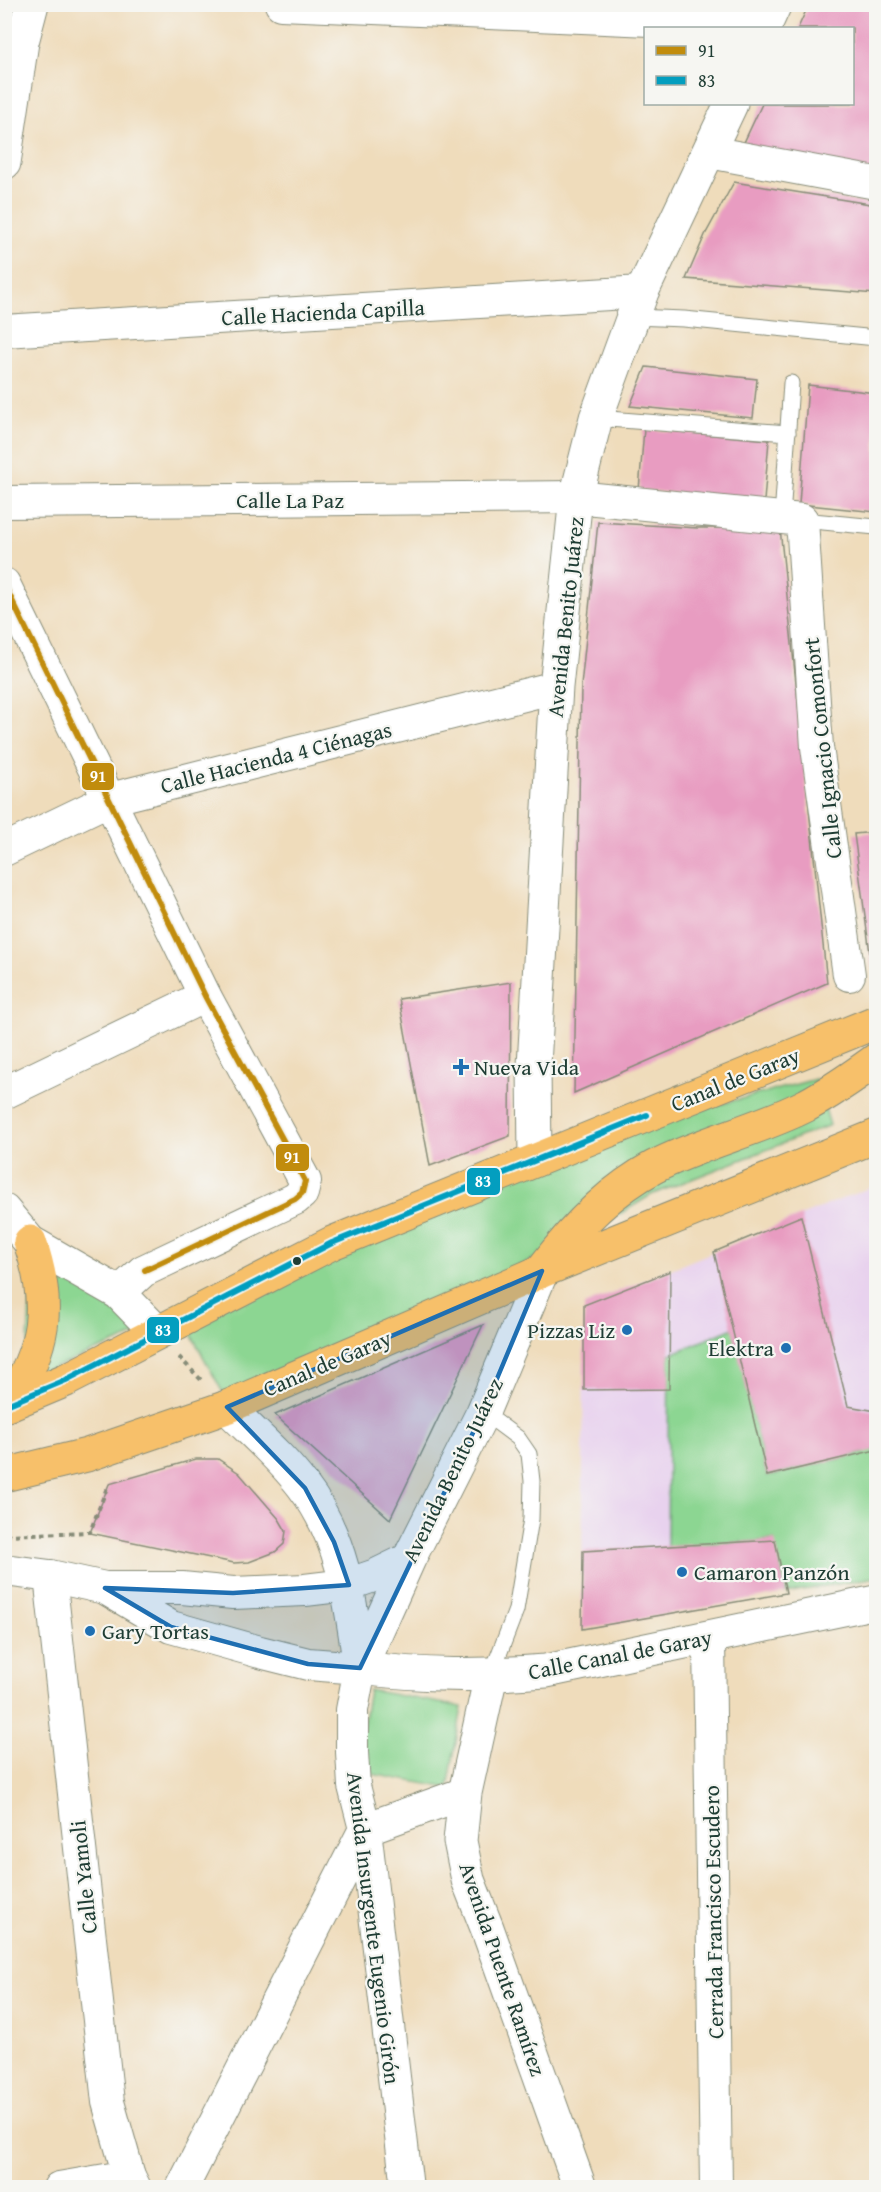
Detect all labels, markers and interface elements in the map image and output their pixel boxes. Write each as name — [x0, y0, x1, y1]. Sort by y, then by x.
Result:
legend — [644, 27, 854, 105]
text: 91 — [698, 37, 715, 64]
text: 83 — [698, 67, 715, 94]
street label: Calle Hacienda Capilla — [220, 291, 426, 333]
street label: Calle La Paz — [236, 484, 344, 516]
street label: Avenida Benito Juárez — [539, 515, 591, 719]
street label: Calle Ignacio Comonfort — [794, 636, 850, 860]
street label: Calle Hacienda 4 Ciénagas — [157, 713, 395, 801]
line badge: 91 — [81, 762, 115, 791]
text: 91 — [90, 764, 106, 788]
street label: Canal de Garay — [666, 1039, 804, 1119]
place label: Nueva Vida — [474, 1051, 580, 1083]
marker: Nueva Vida — [452, 1058, 470, 1076]
line badge: 91 — [275, 1143, 310, 1172]
text: 91 — [284, 1145, 300, 1169]
line badge: 83 — [466, 1167, 501, 1196]
text: 83 — [475, 1169, 491, 1193]
unlabelled marker — [291, 1255, 303, 1267]
place label: Pizzas Liz — [527, 1314, 615, 1346]
line badge: 83 — [146, 1316, 180, 1344]
text: 83 — [155, 1318, 171, 1342]
street label: Canal de Garay — [258, 1322, 396, 1404]
marker: Pizzas Liz — [620, 1323, 634, 1337]
place label: Elektra — [708, 1332, 775, 1364]
marker: Elektra — [779, 1341, 793, 1355]
street label: Avenida Benito Juárez — [393, 1372, 511, 1568]
place label: Camaron Panzón — [694, 1556, 850, 1588]
marker: Camaron Panzón — [675, 1565, 689, 1579]
place label: Gary Tortas — [102, 1615, 209, 1647]
street label: Calle Canal de Garay — [525, 1620, 715, 1687]
marker: Gary Tortas — [83, 1624, 97, 1638]
street label: Avenida Insurgente Eugenio Girón — [339, 1770, 409, 2087]
street label: Cerrada Francisco Escudero — [695, 1785, 731, 2039]
street label: Calle Yamoli — [61, 1819, 105, 1935]
street label: Avenida Puente Ramírez — [451, 1858, 555, 2080]

